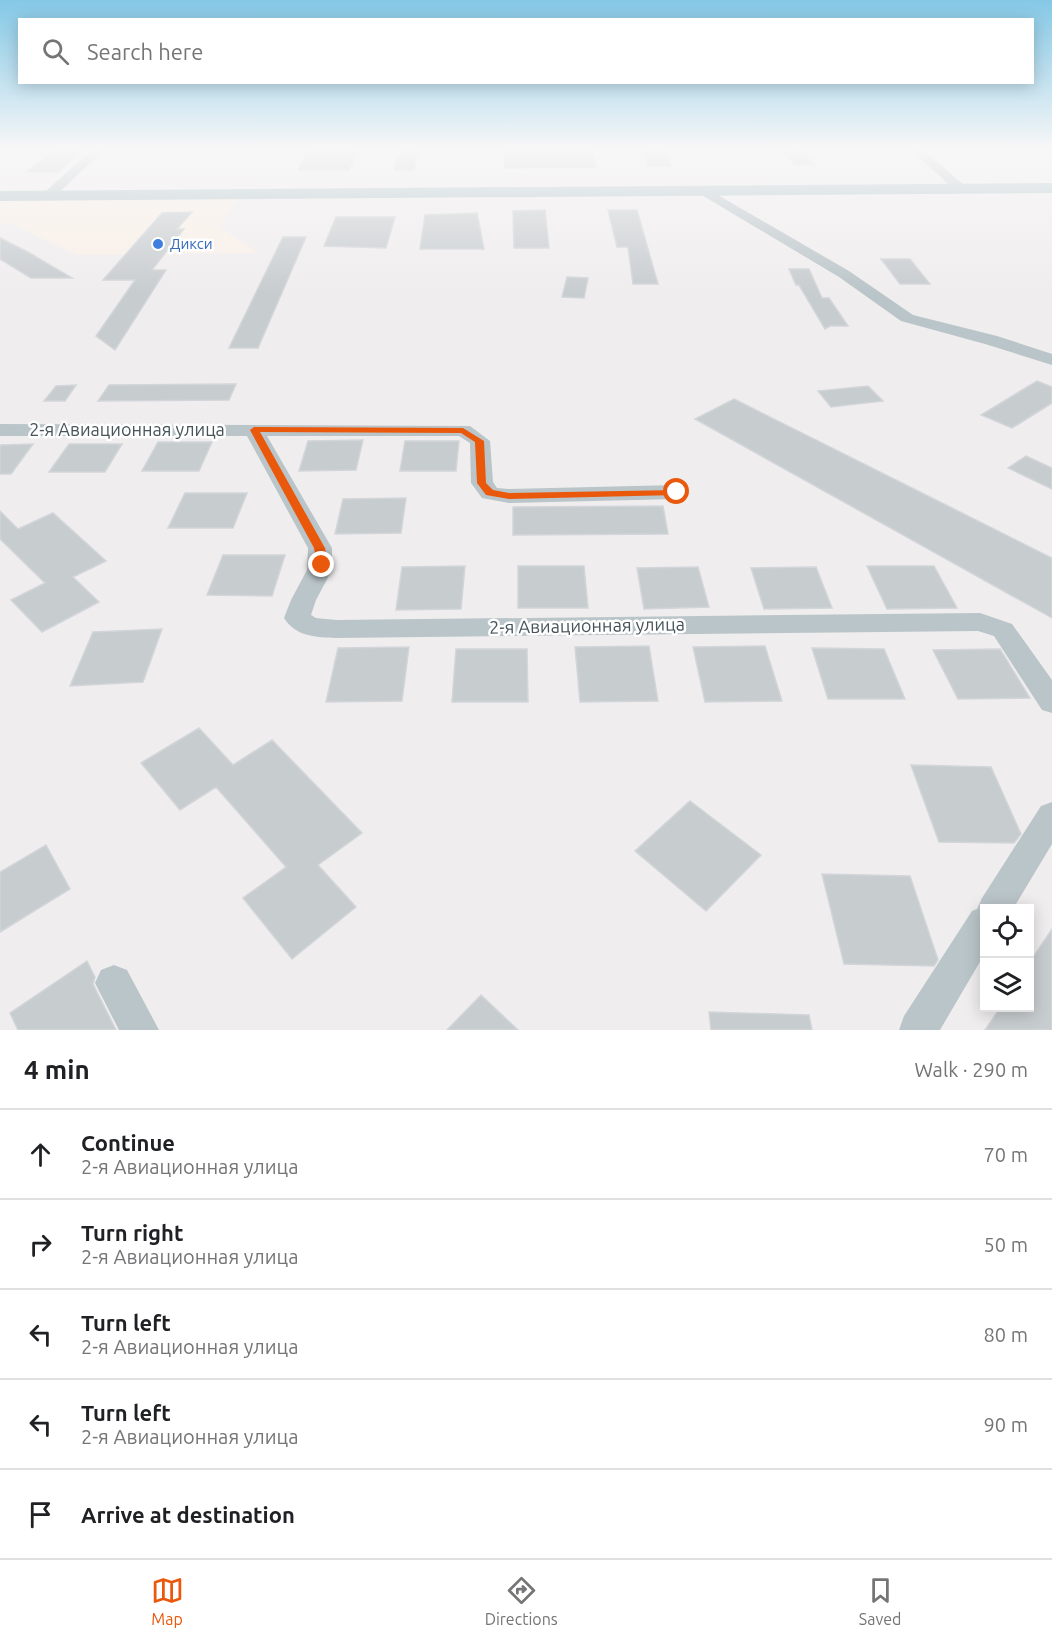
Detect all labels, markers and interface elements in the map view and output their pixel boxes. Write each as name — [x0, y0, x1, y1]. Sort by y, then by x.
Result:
search box — [18, 18, 1034, 84]
icon: search — [39, 35, 72, 68]
text: Search here — [87, 39, 203, 64]
place label: Дикси — [170, 235, 213, 252]
marker: Дикси — [151, 237, 165, 251]
street label: 2-я Авиационная улица — [29, 419, 225, 439]
route start — [663, 478, 689, 504]
route end — [308, 551, 334, 577]
street label: 2-я Авиационная улица — [489, 613, 685, 637]
map controls — [980, 904, 1034, 1012]
button: locate — [980, 904, 1034, 958]
button: layers — [980, 958, 1034, 1012]
text: 4 min — [24, 1055, 90, 1084]
text: Walk · 290 m — [915, 1058, 1028, 1081]
text: Continue — [81, 1130, 175, 1155]
icon: ahead — [24, 1138, 57, 1171]
text: 70 m — [984, 1143, 1028, 1166]
text: 2-я Авиационная улица — [81, 1155, 298, 1178]
text: Turn right — [81, 1220, 183, 1245]
icon: right — [24, 1228, 57, 1261]
text: 50 m — [984, 1233, 1028, 1256]
text: 2-я Авиационная улица — [81, 1245, 298, 1268]
text: Turn left — [81, 1310, 171, 1335]
icon: left — [24, 1318, 57, 1351]
text: 80 m — [984, 1323, 1028, 1346]
text: 2-я Авиационная улица — [81, 1335, 298, 1358]
text: Turn left — [81, 1400, 171, 1425]
icon: left — [24, 1408, 57, 1441]
text: 90 m — [984, 1413, 1028, 1436]
text: 2-я Авиационная улица — [81, 1425, 298, 1448]
icon: arrive — [24, 1498, 57, 1531]
text: Arrive at destination — [81, 1502, 295, 1527]
tab: Map — [151, 1574, 184, 1628]
tab: Directions — [485, 1574, 558, 1628]
tab: Saved — [859, 1574, 901, 1628]

